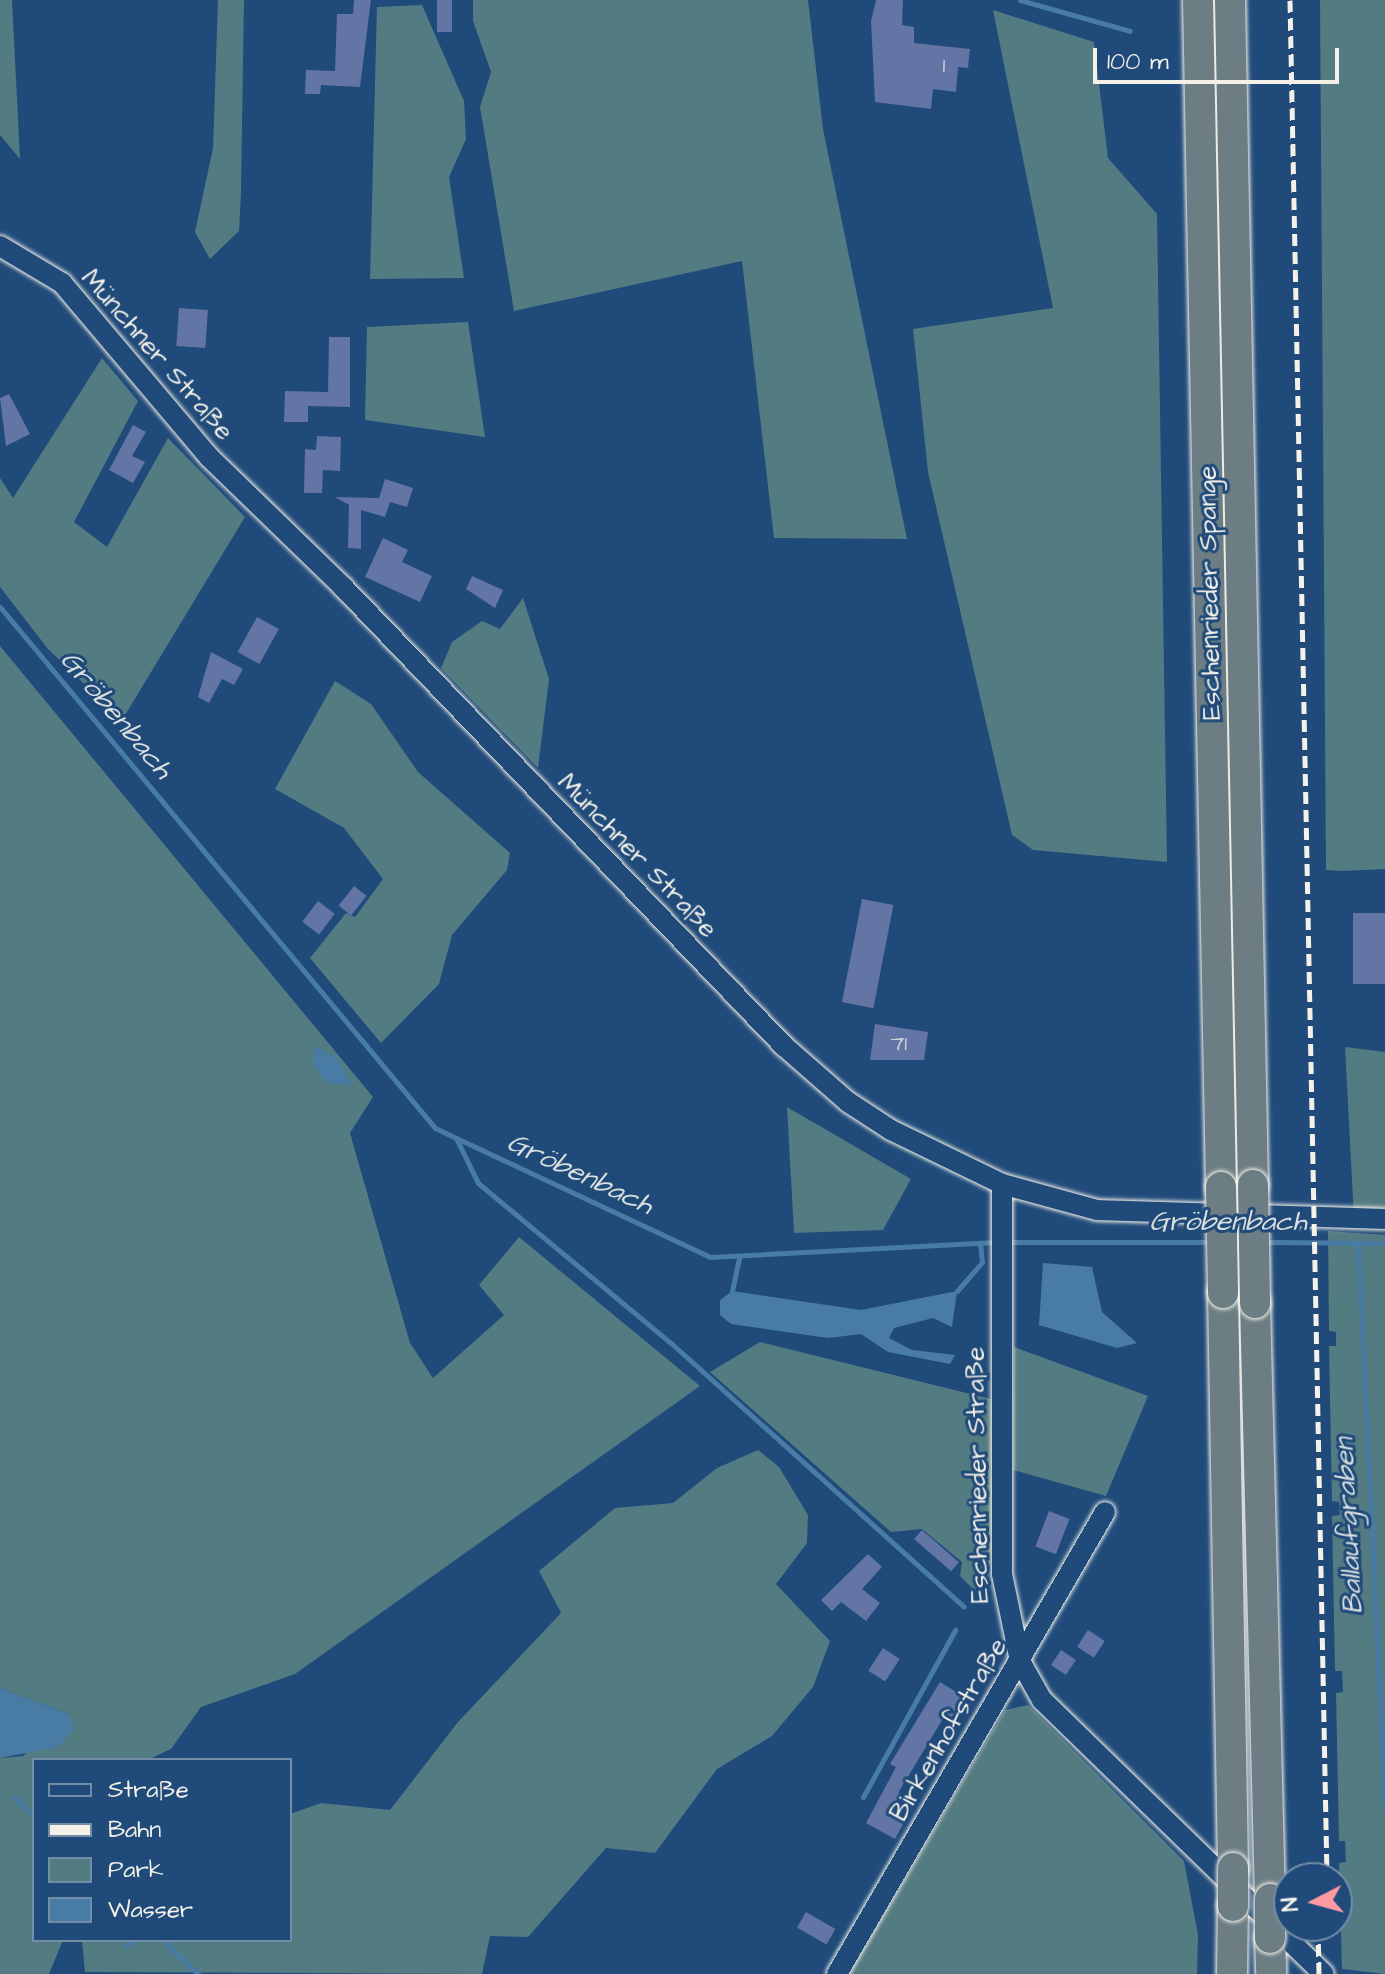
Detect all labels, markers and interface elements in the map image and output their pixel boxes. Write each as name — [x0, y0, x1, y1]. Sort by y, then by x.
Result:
scale bar — [1097, 32, 1343, 82]
text: 100 m — [1107, 45, 1169, 79]
house number: 1 — [943, 53, 945, 79]
street label: Münchner Straße — [74, 263, 240, 447]
street label: Eschenrieder Spange — [1192, 466, 1228, 720]
water label: Gröbenbach — [53, 644, 179, 786]
street label: Münchner Straße — [551, 767, 723, 945]
house number: 71 — [891, 1031, 907, 1057]
water label: Gröbenbach — [502, 1126, 658, 1222]
water label: Gröbenbach — [1149, 1205, 1307, 1239]
street label: Eschenrieder Straße — [960, 1346, 996, 1604]
water label: Ballaufgraben — [1328, 1437, 1370, 1615]
street label: Birkenhofstraße — [884, 1633, 1014, 1827]
legend — [32, 1758, 292, 1942]
text: Straße — [108, 1773, 189, 1807]
text: Bahn — [108, 1813, 161, 1847]
text: Park — [108, 1853, 164, 1887]
north arrow — [1273, 1862, 1353, 1942]
text: Wasser — [108, 1893, 193, 1927]
text: N — [1274, 1896, 1307, 1913]

